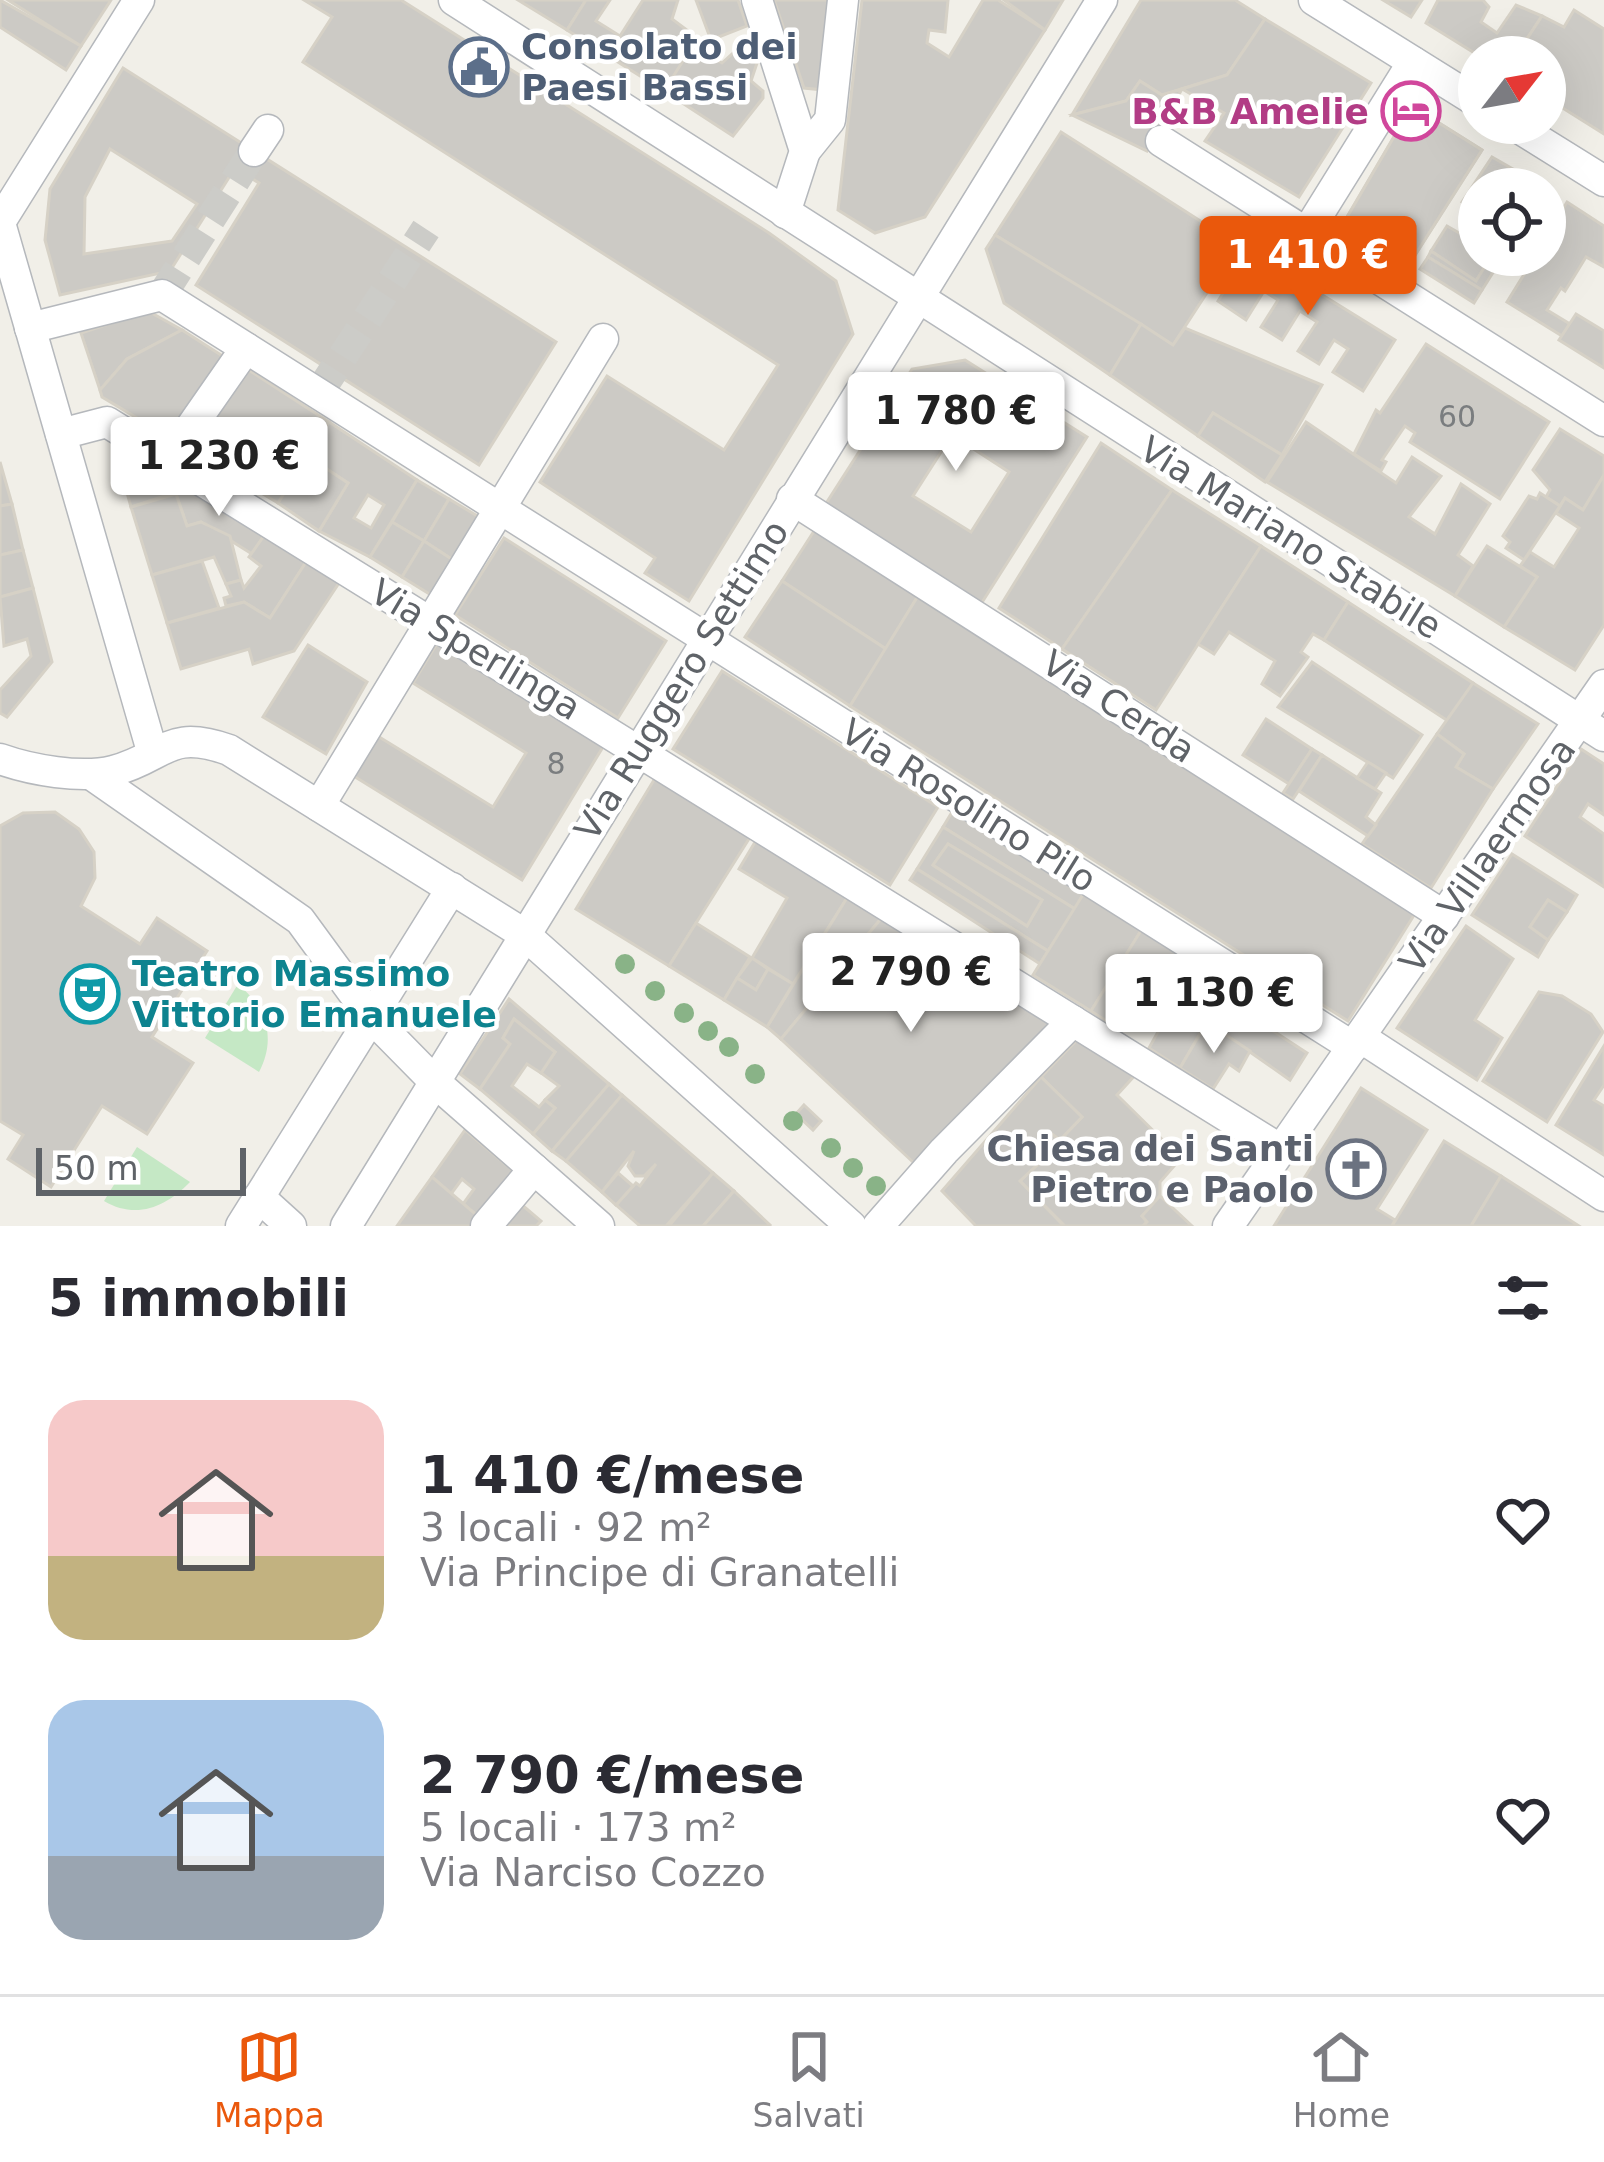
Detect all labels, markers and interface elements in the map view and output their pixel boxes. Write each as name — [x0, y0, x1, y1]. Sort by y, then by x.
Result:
place label: Consolato dei Paesi Bassi — [521, 26, 798, 108]
public building icon: Consolato dei Paesi Bassi — [448, 36, 510, 98]
north arrow — [1458, 36, 1566, 144]
map controls — [1458, 36, 1566, 276]
hotel icon: B&B Amelie — [1380, 80, 1442, 142]
place label: B&B Amelie — [1131, 91, 1369, 132]
button: locate — [1458, 168, 1566, 276]
pin: 1 410 € — [1197, 216, 1419, 318]
text: 1 410 € — [1227, 232, 1389, 277]
pin: 1 780 € — [845, 372, 1067, 474]
text: 1 780 € — [875, 388, 1037, 433]
house number: 60 — [1438, 399, 1476, 434]
pin: 1 230 € — [108, 417, 330, 519]
street label: Via Mariano Stabile — [1132, 428, 1449, 647]
text: 1 230 € — [138, 433, 300, 478]
street label: Via Ruggero Settimo — [566, 513, 797, 848]
street label: Via Sperlinga — [363, 571, 588, 728]
street label: Via Cerda — [1035, 642, 1203, 771]
street label: Via Rosolino Pilo — [834, 710, 1104, 900]
street label: Via Villaermosa — [1391, 730, 1584, 981]
house number: 8 — [546, 746, 566, 781]
pin: 2 790 € — [800, 933, 1022, 1035]
text: 2 790 € — [830, 949, 992, 994]
place label: Teatro Massimo Vittorio Emanuele — [132, 953, 497, 1035]
pin: 1 130 € — [1103, 954, 1325, 1056]
theatre icon: Teatro Massimo Vittorio Emanuele — [59, 963, 121, 1025]
text: 1 130 € — [1133, 970, 1295, 1015]
place label: Chiesa dei Santi Pietro e Paolo — [986, 1128, 1314, 1210]
church icon: Chiesa dei Santi Pietro e Paolo — [1325, 1138, 1387, 1200]
scale bar — [36, 1142, 246, 1195]
text: 50 m — [54, 1149, 139, 1188]
icon: filters — [1490, 1265, 1556, 1331]
text: 5 immobili — [48, 1269, 349, 1328]
text: 1 410 €/mese — [420, 1446, 804, 1505]
icon: home — [144, 1448, 288, 1592]
icon: heart — [1490, 1487, 1556, 1553]
text: 3 locali · 92 m² — [420, 1505, 712, 1550]
text: Via Principe di Granatelli — [420, 1550, 899, 1595]
text: 2 790 €/mese — [420, 1746, 804, 1805]
icon: home — [144, 1748, 288, 1892]
icon: heart — [1490, 1787, 1556, 1853]
text: 5 locali · 173 m² — [420, 1805, 737, 1850]
text: Via Narciso Cozzo — [420, 1850, 766, 1895]
tab: Mappa — [214, 2024, 325, 2135]
tab: Salvati — [753, 2024, 865, 2135]
tab: Home — [1293, 2024, 1390, 2135]

